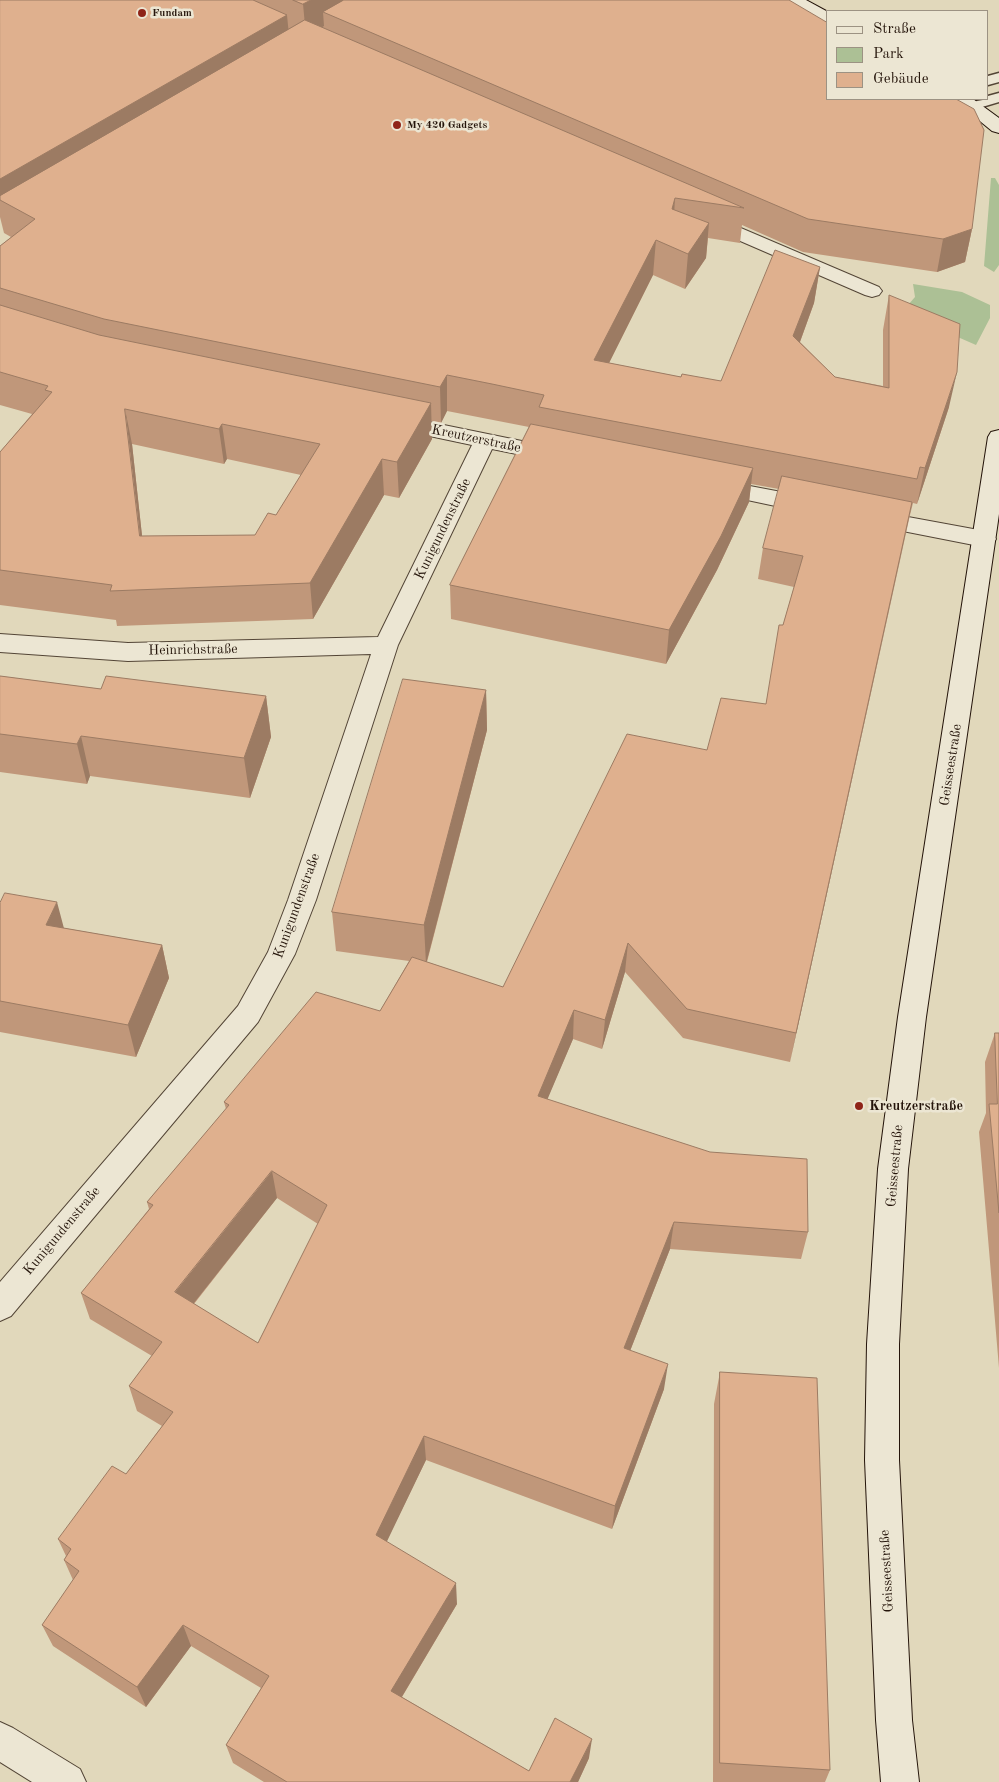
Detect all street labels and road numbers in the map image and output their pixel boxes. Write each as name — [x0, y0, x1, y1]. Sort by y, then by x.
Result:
street label: Kreutzerstraße — [430, 421, 522, 457]
street label: Kunigundenstraße — [411, 476, 475, 582]
street label: Heinrichstraße — [148, 641, 238, 659]
street label: Geisseestraße — [936, 723, 966, 807]
street label: Kunigundenstraße — [270, 851, 324, 961]
street label: Geisseestraße — [883, 1124, 907, 1208]
street label: Kunigundenstraße — [20, 1183, 104, 1279]
street label: Geisseestraße — [876, 1529, 898, 1613]

